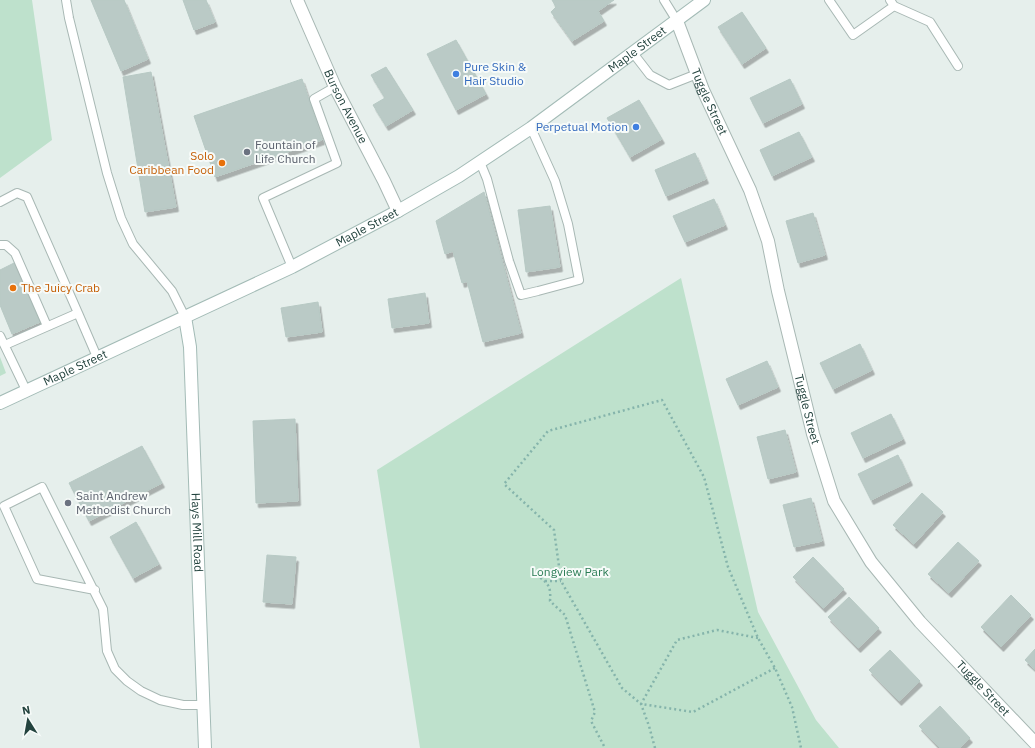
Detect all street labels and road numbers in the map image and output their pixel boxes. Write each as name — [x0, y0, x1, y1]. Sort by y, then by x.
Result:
street label: Maple Street — [605, 23, 669, 75]
street label: Tuggle Street — [689, 66, 731, 137]
street label: Burson Avenue — [321, 67, 371, 146]
street label: Maple Street — [333, 204, 401, 250]
street label: Maple Street — [41, 346, 109, 389]
street label: Tuggle Street — [792, 373, 824, 446]
street label: Hays Mill Road — [188, 493, 206, 572]
street label: Tuggle Street — [953, 657, 1013, 719]

